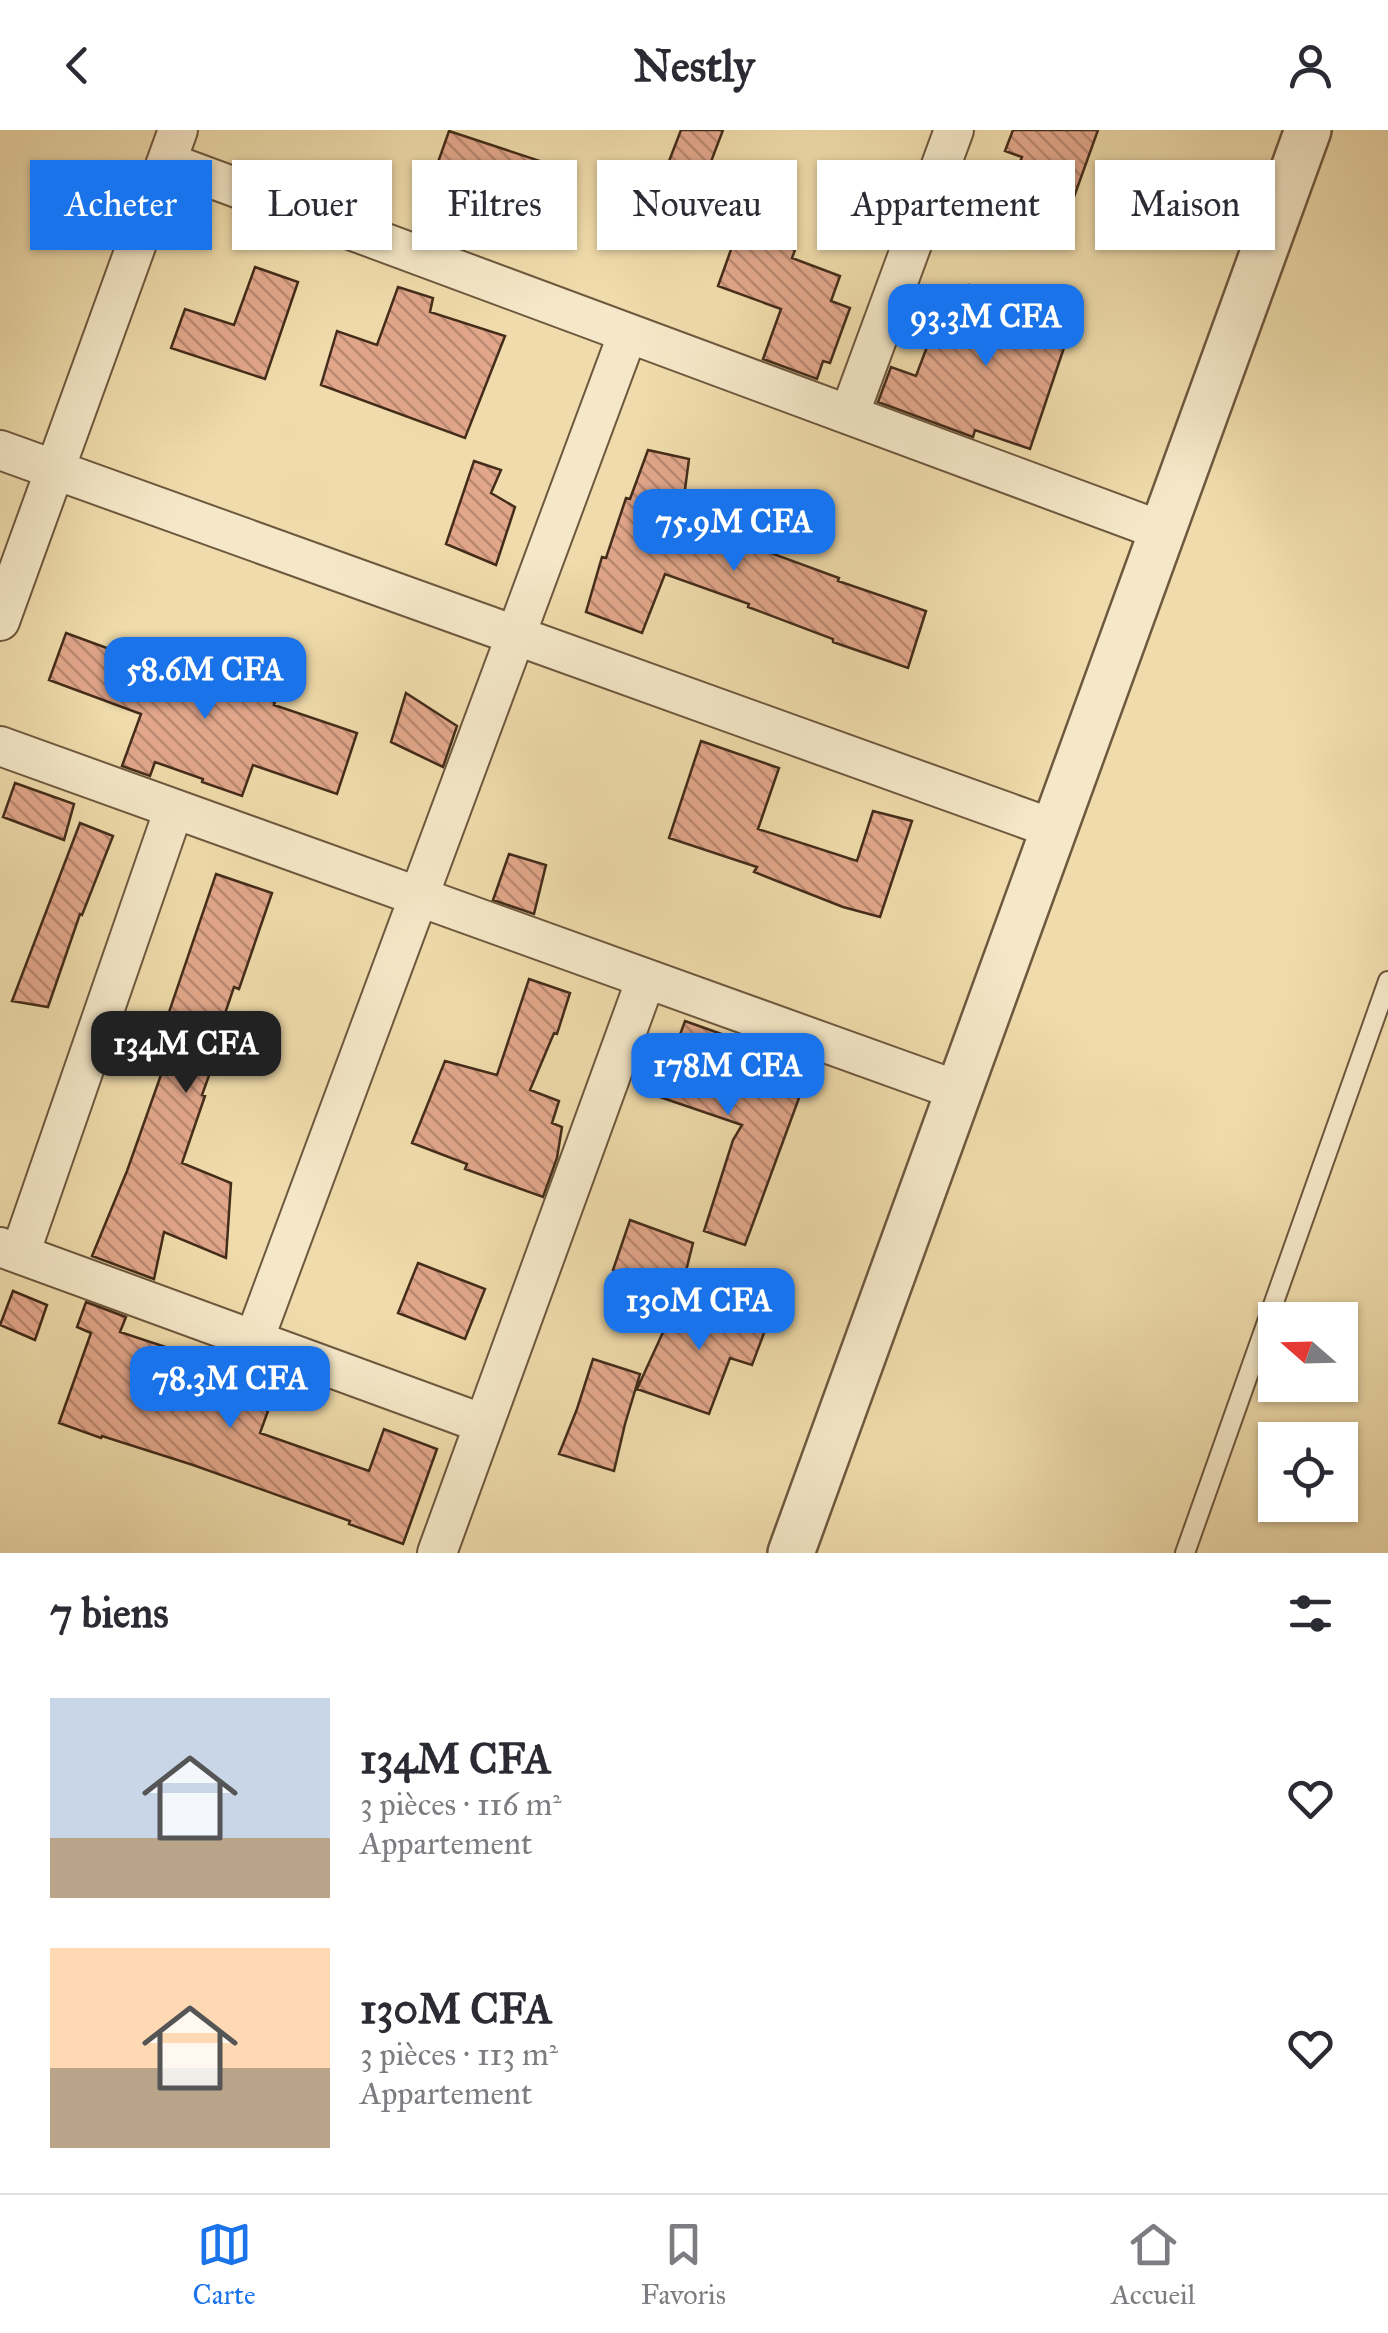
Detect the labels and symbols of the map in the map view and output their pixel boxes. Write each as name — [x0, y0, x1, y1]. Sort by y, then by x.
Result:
pin: 93.3M CFA — [872, 284, 1100, 369]
pin: 75.9M CFA — [620, 489, 848, 574]
pin: 58.6M CFA — [91, 637, 319, 722]
pin: 134M CFA — [83, 1011, 289, 1096]
pin: 178M CFA — [625, 1033, 831, 1118]
pin: 130M CFA — [596, 1268, 802, 1353]
north arrow — [1258, 1302, 1358, 1402]
pin: 78.3M CFA — [116, 1346, 344, 1431]

